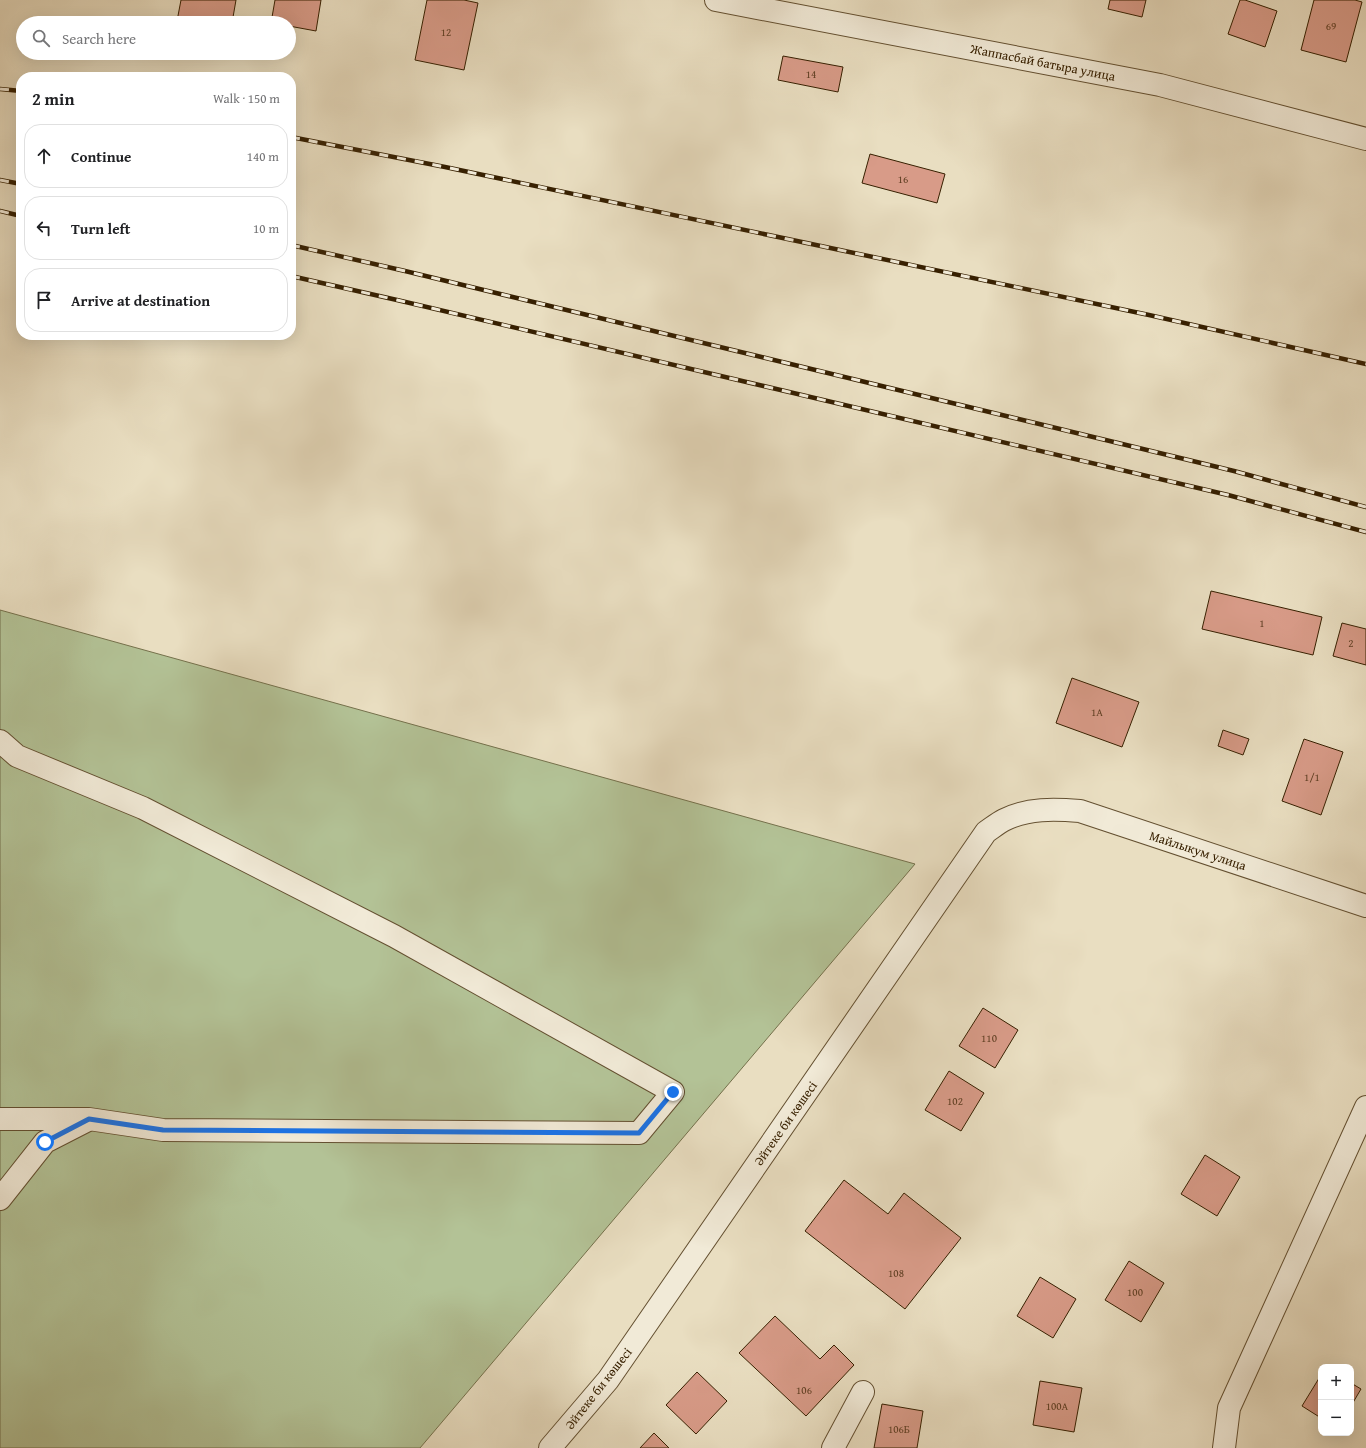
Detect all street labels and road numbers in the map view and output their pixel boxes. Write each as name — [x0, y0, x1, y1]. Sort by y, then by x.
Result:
street label: Жаппасбай батыра улица — [968, 39, 1118, 86]
street label: Майлыкум улица — [1147, 826, 1250, 875]
street label: Әйтеке би көшесі — [749, 1077, 822, 1169]
street label: Әйтеке би көшесі — [560, 1343, 637, 1433]

